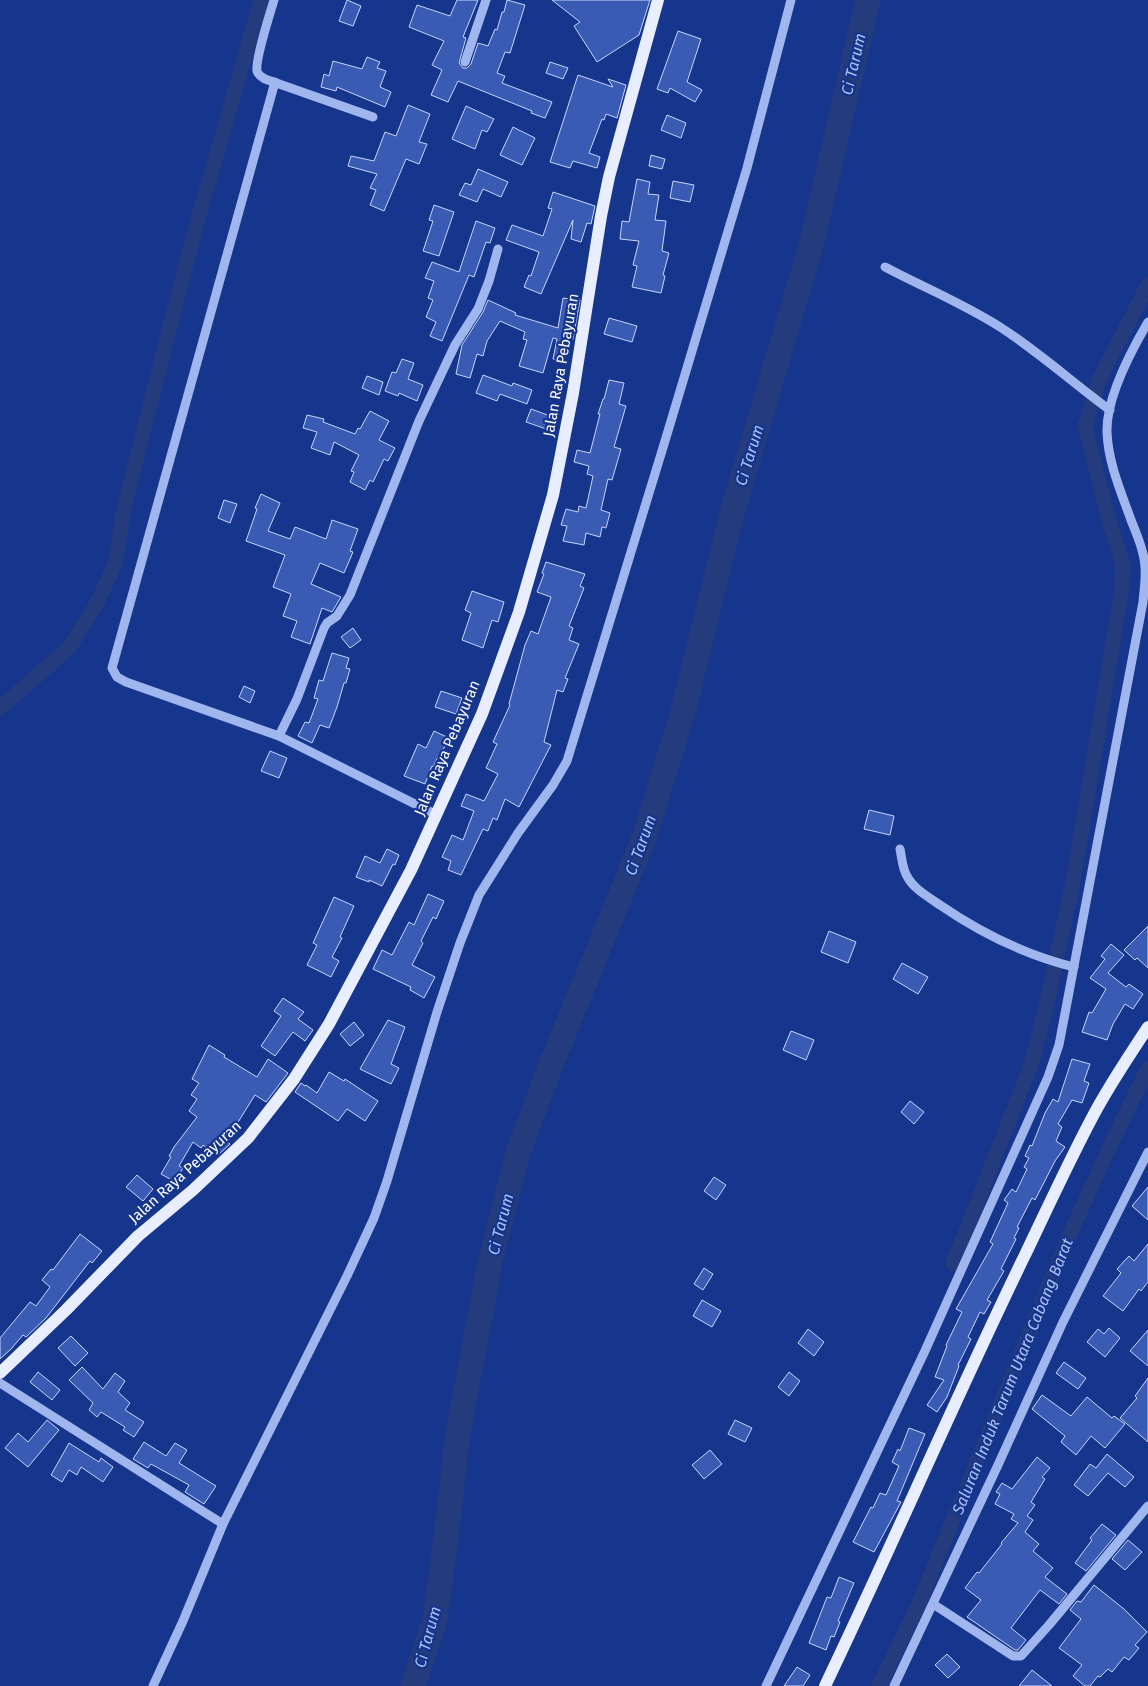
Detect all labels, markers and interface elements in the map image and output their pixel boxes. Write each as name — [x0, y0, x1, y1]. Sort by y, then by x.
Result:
water label: Ci Tarum — [837, 31, 870, 97]
street label: Jalan Raya Pebayuran — [540, 292, 582, 438]
water label: Ci Tarum — [731, 422, 768, 488]
street label: Jalan Raya Pebayuran — [410, 678, 484, 818]
water label: Ci Tarum — [621, 812, 660, 878]
street label: Jalan Raya Pebayuran — [125, 1117, 245, 1227]
water label: Ci Tarum — [484, 1191, 517, 1257]
water label: Saluran Induk Tarum Utara Cabang Barat — [948, 1235, 1077, 1518]
water label: Ci Tarum — [410, 1604, 445, 1670]

